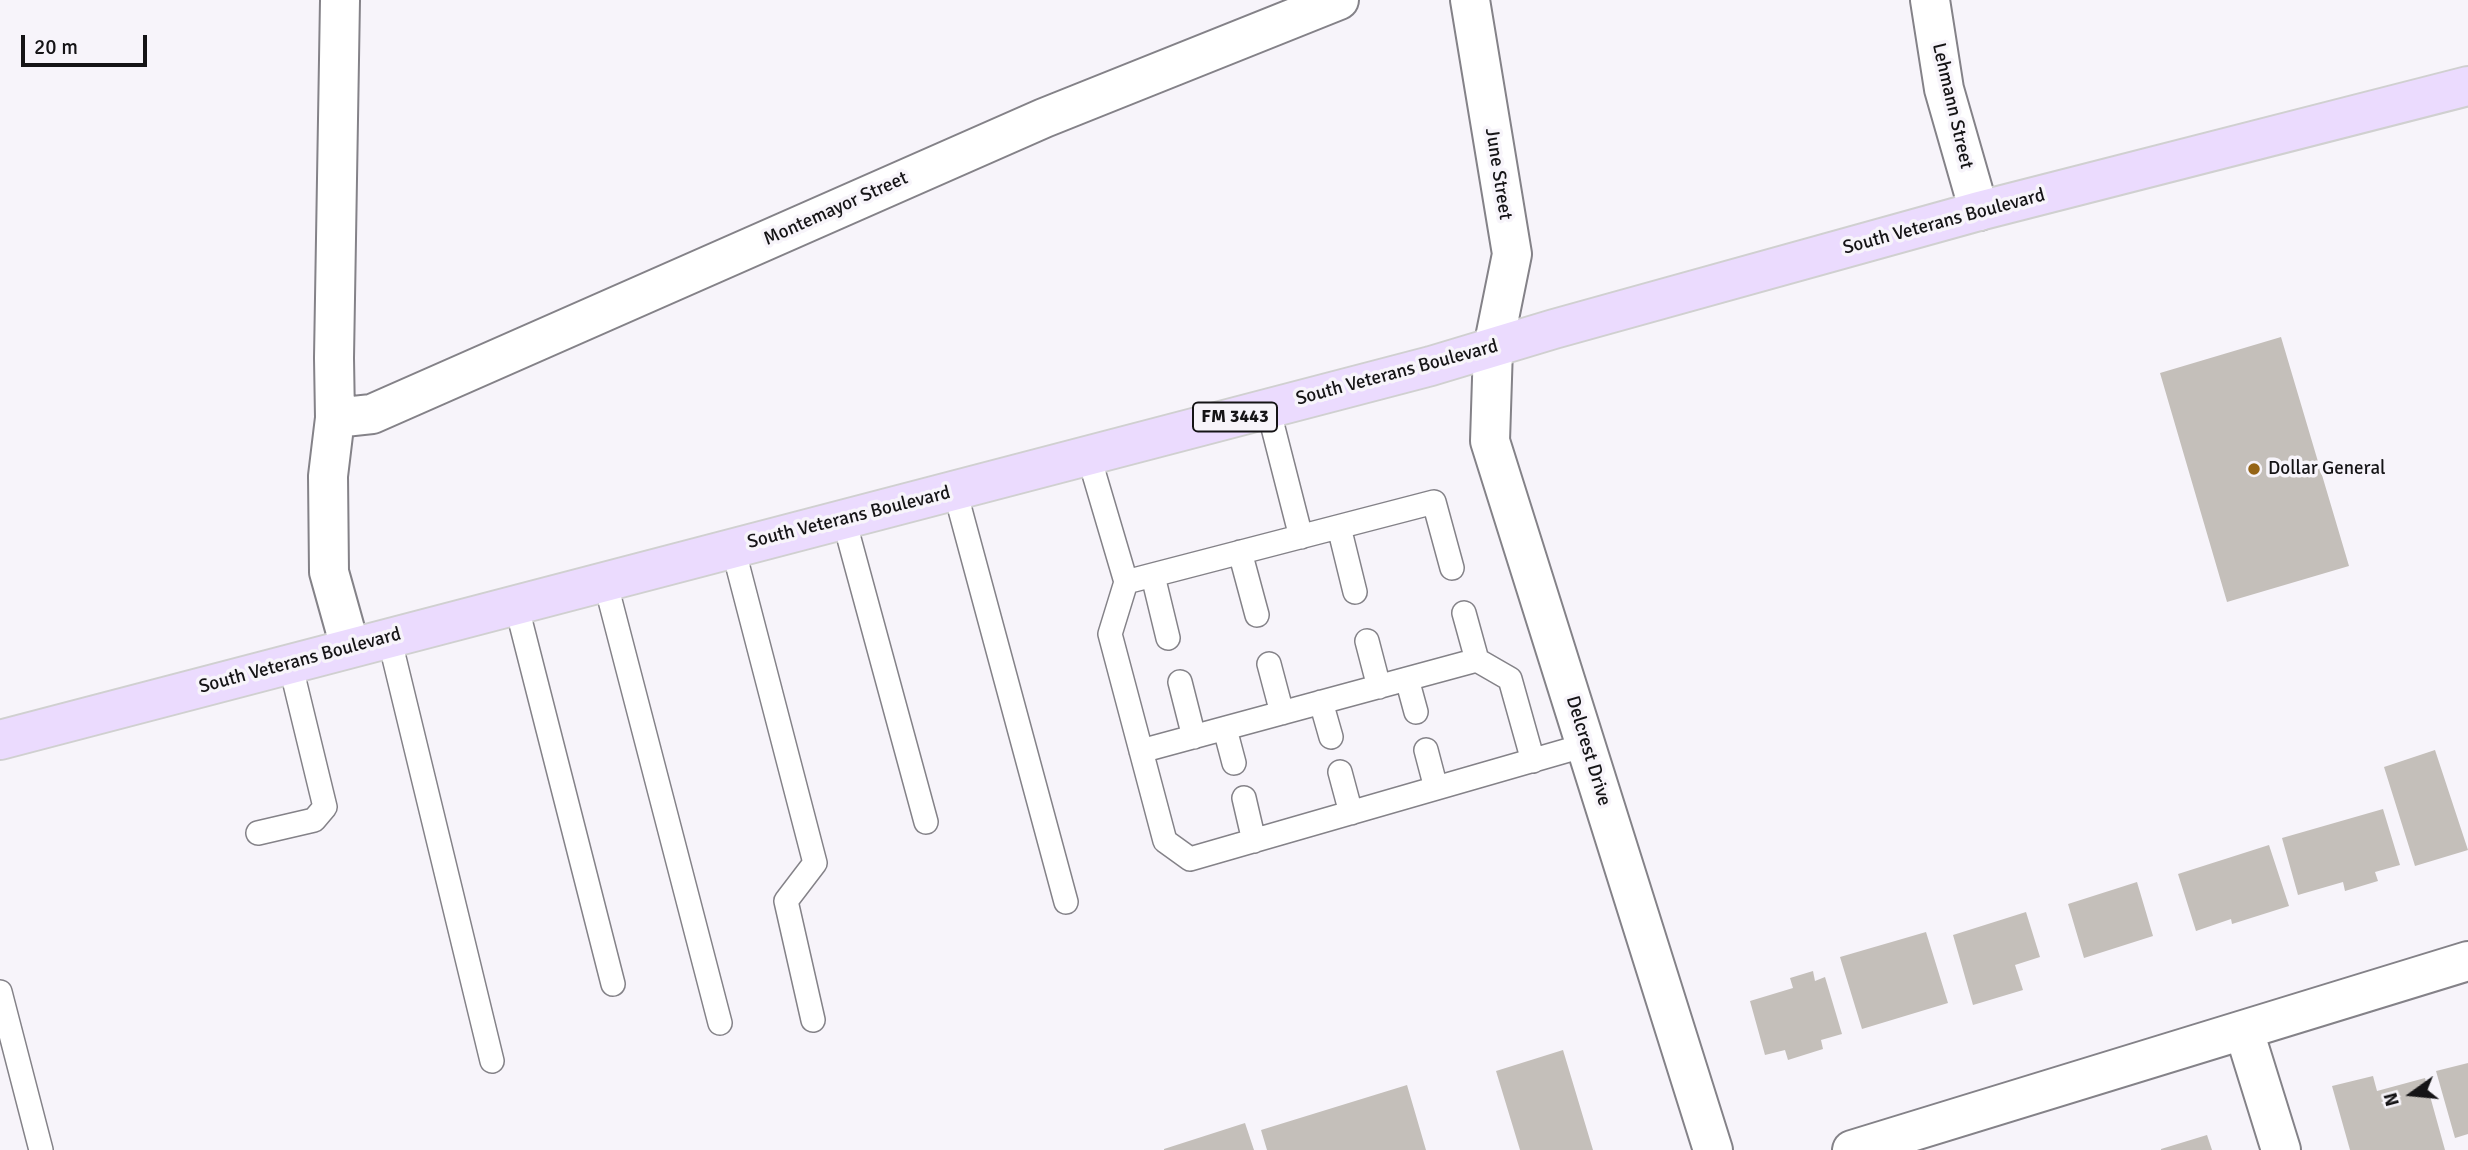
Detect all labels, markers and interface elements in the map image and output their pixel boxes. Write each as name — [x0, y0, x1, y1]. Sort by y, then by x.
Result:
scale bar — [24, 21, 150, 65]
text: 20 m — [34, 34, 78, 60]
street label: Lehmann Street — [1926, 41, 1978, 171]
street label: June Street — [1480, 127, 1516, 221]
street label: Montemayor Street — [760, 167, 912, 251]
street label: South Veterans Boulevard — [1840, 184, 2048, 260]
street label: South Veterans Boulevard — [1293, 335, 1501, 411]
road number: FM 3443 — [1193, 402, 1277, 432]
place label: Dollar General — [2268, 458, 2386, 480]
marker: Dollar General — [2246, 461, 2262, 477]
street label: South Veterans Boulevard — [745, 482, 953, 554]
street label: South Veterans Boulevard — [196, 623, 404, 699]
street label: Delcrest Drive — [1560, 693, 1616, 809]
north arrow — [2377, 1059, 2447, 1129]
text: N — [2378, 1090, 2405, 1109]

